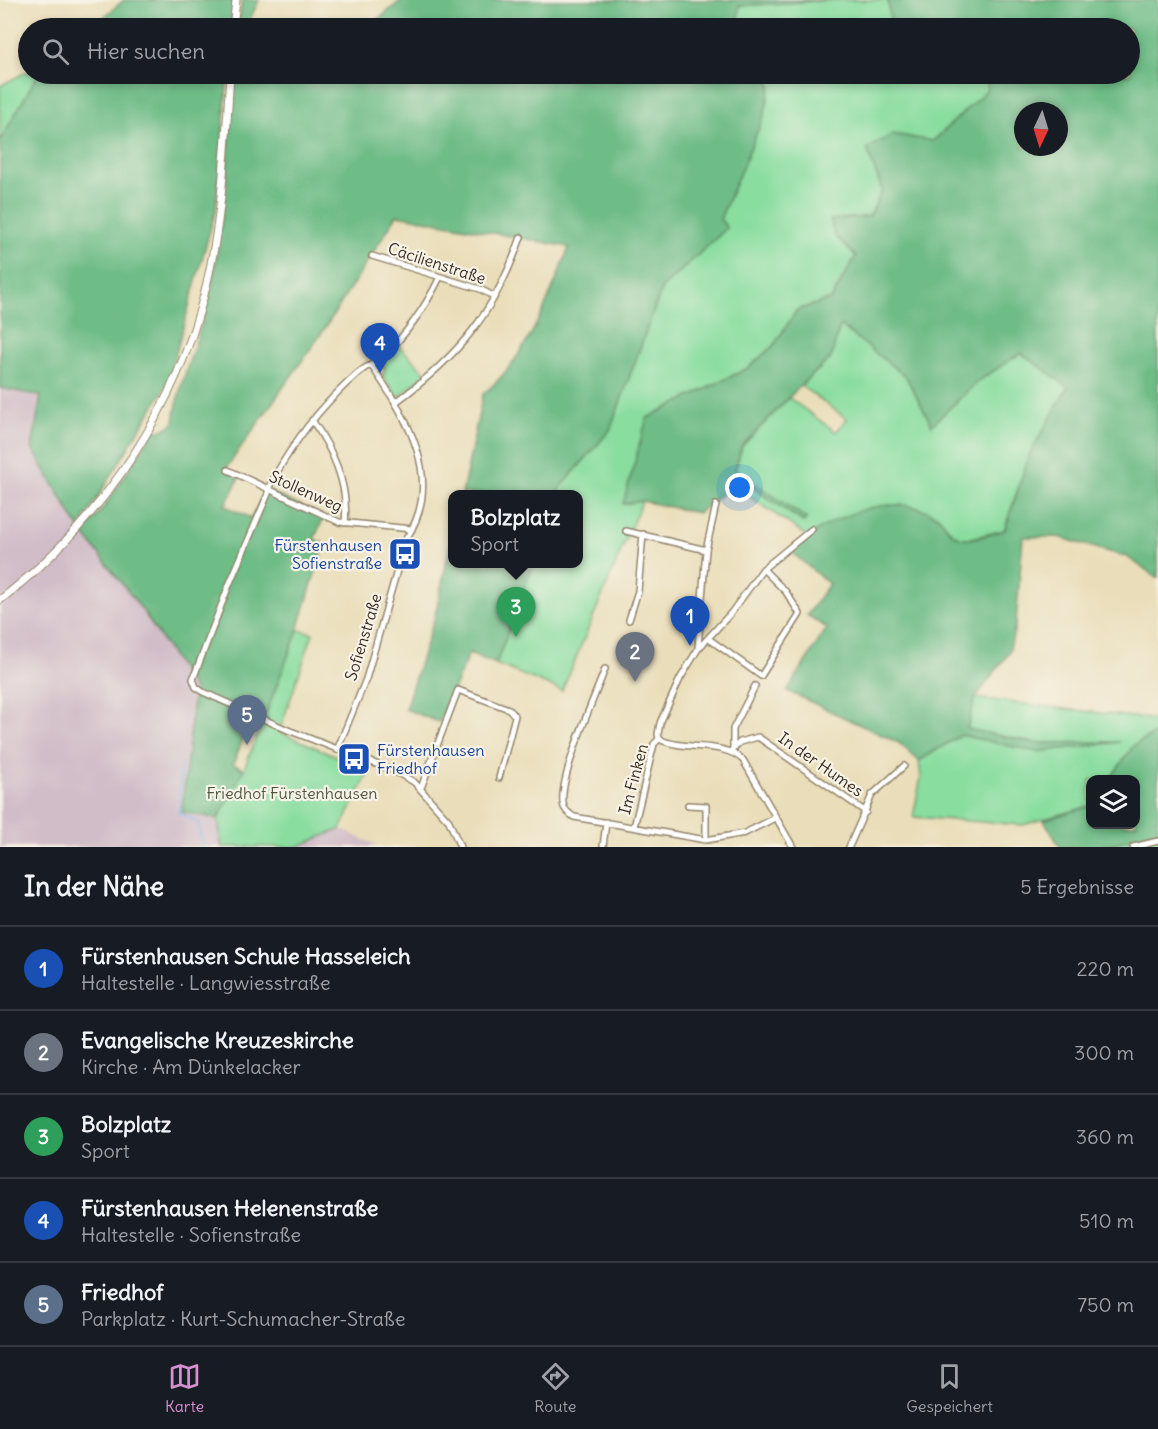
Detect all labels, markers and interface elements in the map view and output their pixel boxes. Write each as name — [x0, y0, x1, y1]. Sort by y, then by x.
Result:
search box — [18, 18, 1140, 84]
icon: search — [39, 35, 72, 68]
text: Hier suchen — [87, 37, 205, 65]
north arrow — [1014, 102, 1068, 156]
street label: Cäcilienstraße — [386, 238, 488, 288]
pin: 4 — [360, 324, 400, 373]
street label: Stollenweg — [266, 466, 346, 516]
your location — [725, 473, 754, 502]
popup — [448, 490, 583, 568]
text: Bolzplatz — [470, 503, 561, 531]
text: Sport — [470, 531, 519, 556]
place label: Fürstenhausen Sofienstraße — [274, 535, 382, 573]
bus stop icon: Fürstenhausen Sofienstraße — [387, 536, 423, 572]
pin: 3 — [496, 588, 536, 637]
street label: Sofienstraße — [340, 591, 386, 683]
pin: 1 — [670, 596, 710, 646]
pin: 2 — [616, 632, 654, 682]
pin: 5 — [228, 696, 266, 745]
street label: In der Humes — [775, 727, 867, 801]
place label: Fürstenhausen Friedhof — [377, 740, 485, 778]
bus stop icon: Fürstenhausen Friedhof — [336, 741, 372, 777]
street label: Im Finken — [614, 741, 652, 817]
map controls — [1086, 775, 1140, 829]
button: layers — [1086, 775, 1140, 829]
park label: Friedhof Fürstenhausen — [206, 783, 378, 803]
text: In der Nähe — [24, 870, 164, 903]
text: 5 Ergebnisse — [1020, 874, 1134, 899]
text: Fürstenhausen Schule Hasseleich — [81, 942, 411, 970]
text: 1 — [40, 956, 47, 981]
text: 220 m — [1077, 956, 1134, 981]
text: Haltestelle · Langwiesstraße — [81, 970, 331, 995]
text: Evangelische Kreuzeskirche — [81, 1026, 354, 1054]
text: 2 — [38, 1040, 49, 1065]
text: 300 m — [1074, 1040, 1134, 1065]
text: Kirche · Am Dünkelacker — [81, 1054, 301, 1079]
text: Bolzplatz — [81, 1110, 171, 1138]
text: 3 — [38, 1124, 49, 1149]
text: 360 m — [1076, 1124, 1134, 1149]
text: Sport — [81, 1138, 130, 1163]
text: Fürstenhausen Helenenstraße — [81, 1194, 378, 1222]
text: 4 — [38, 1208, 49, 1233]
text: 510 m — [1079, 1208, 1134, 1233]
text: Haltestelle · Sofienstraße — [81, 1222, 301, 1247]
text: Friedhof — [81, 1278, 163, 1306]
text: 5 — [38, 1292, 49, 1317]
text: 750 m — [1077, 1292, 1134, 1317]
text: Parkplatz · Kurt-Schumacher-Straße — [81, 1306, 405, 1331]
tab: Karte — [165, 1360, 204, 1416]
tab: Route — [534, 1360, 576, 1416]
tab: Gespeichert — [906, 1360, 993, 1416]

